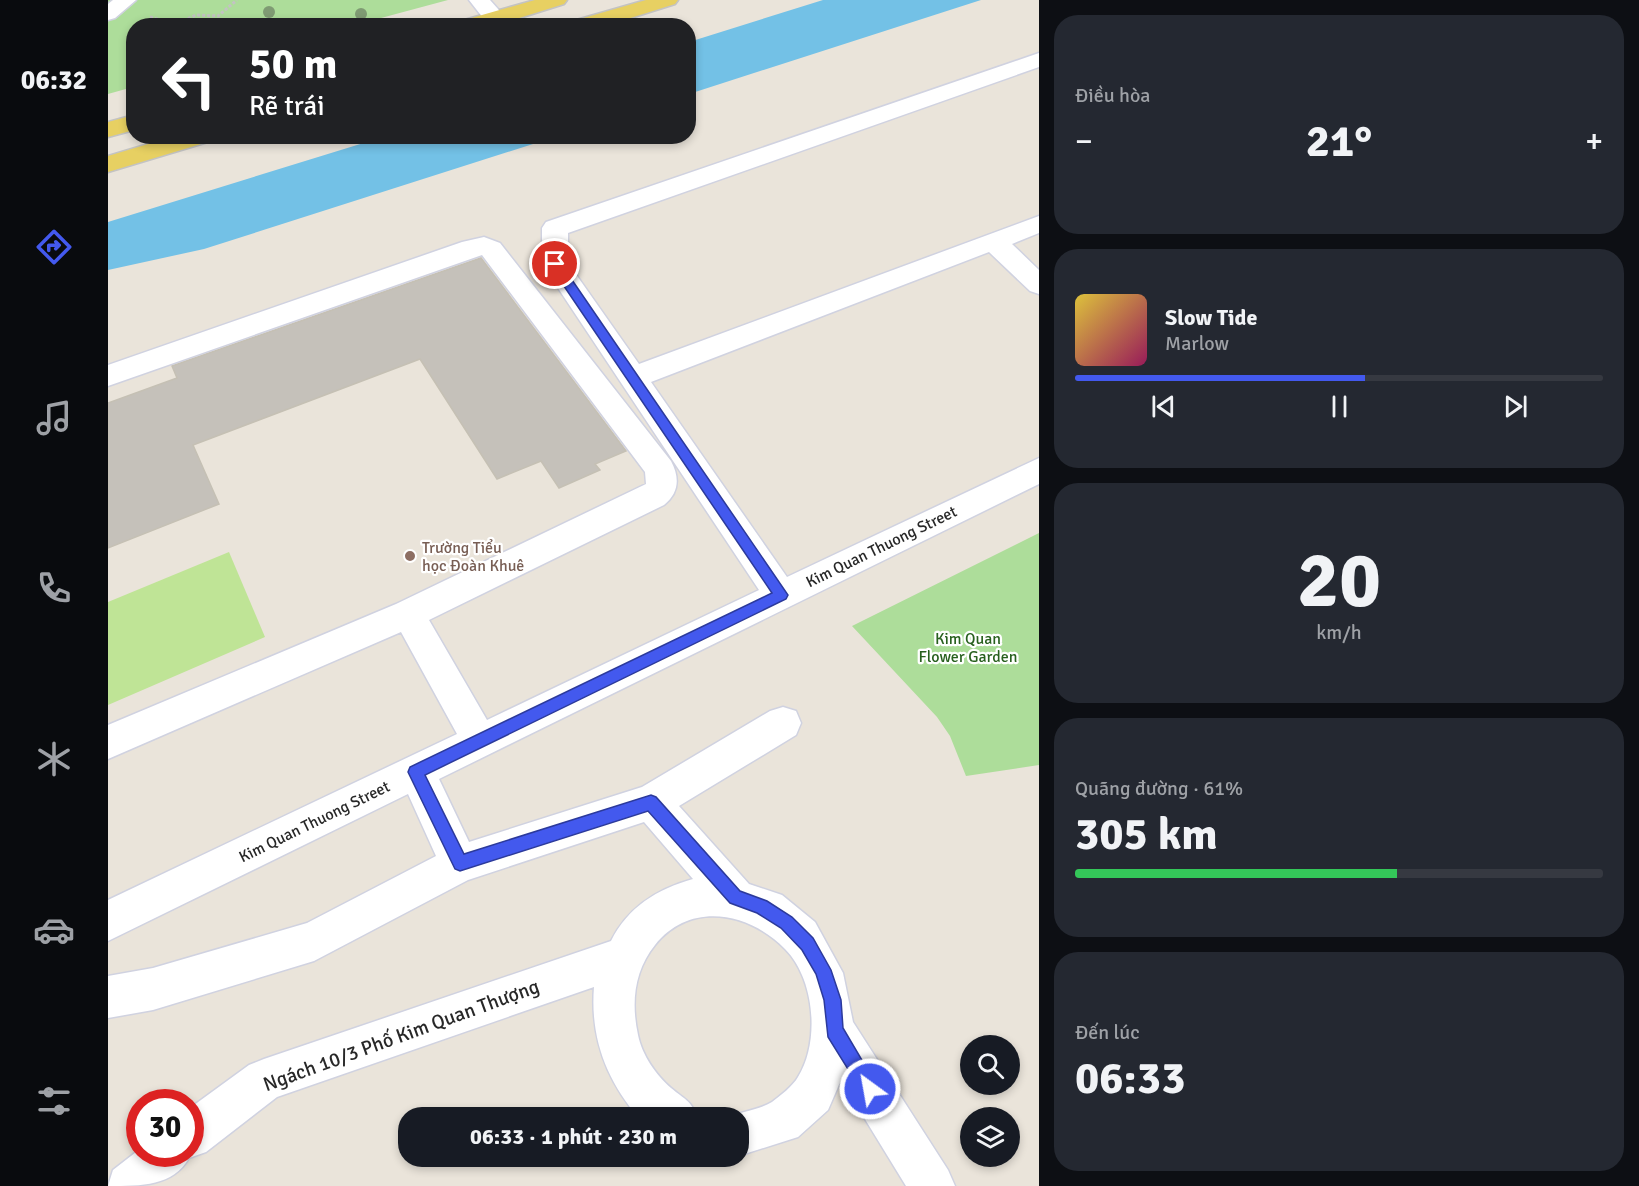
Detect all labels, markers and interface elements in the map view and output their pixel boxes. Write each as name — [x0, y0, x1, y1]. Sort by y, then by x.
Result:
text: 50 m — [249, 39, 338, 90]
icon: left — [150, 42, 228, 120]
text: 06:32 — [21, 64, 87, 97]
text: Điều hòa — [1075, 83, 1150, 108]
text: Rẽ trái — [249, 90, 325, 123]
text: 21° — [1306, 114, 1372, 169]
text: − — [1075, 121, 1093, 162]
text: + — [1585, 121, 1603, 162]
icon: directions — [33, 226, 75, 268]
pin — [529, 238, 580, 289]
icon: arrive — [538, 247, 571, 280]
text: Slow Tide — [1165, 304, 1257, 331]
text: Marlow — [1165, 331, 1229, 356]
icon: previous — [1147, 390, 1180, 423]
icon: pause — [1323, 390, 1356, 423]
icon: next — [1499, 390, 1532, 423]
icon: music — [33, 397, 75, 439]
street label: Kim Quan Thuong Street — [803, 501, 961, 592]
text: 20 — [1297, 533, 1381, 629]
place label: Trường Tiểu học Đoàn Khuê — [422, 538, 524, 576]
marker: Trường Tiểu học Đoàn Khuê — [403, 549, 417, 563]
icon: phone — [33, 567, 75, 609]
text: km/h — [1316, 620, 1362, 645]
park label: Kim Quan Flower Garden — [918, 629, 1018, 667]
icon: climate — [33, 738, 75, 780]
street label: Kim Quan Thuong Street — [236, 776, 394, 867]
text: Quãng đường · 61% — [1075, 776, 1243, 801]
text: 305 km — [1075, 807, 1218, 862]
icon: car — [33, 909, 75, 951]
street label: Ngách 10/3 Phố Kim Quan Thượng — [260, 974, 543, 1097]
text: Đến lúc — [1075, 1020, 1140, 1045]
map controls — [960, 1035, 1020, 1167]
button: search — [960, 1035, 1020, 1095]
text: 06:33 — [1075, 1051, 1185, 1106]
position arrow — [838, 1057, 902, 1121]
icon: filters — [33, 1080, 75, 1122]
speed limit sign: 30 — [126, 1089, 204, 1167]
button: layers — [960, 1107, 1020, 1167]
text: 06:33 · 1 phút · 230 m — [470, 1123, 677, 1150]

